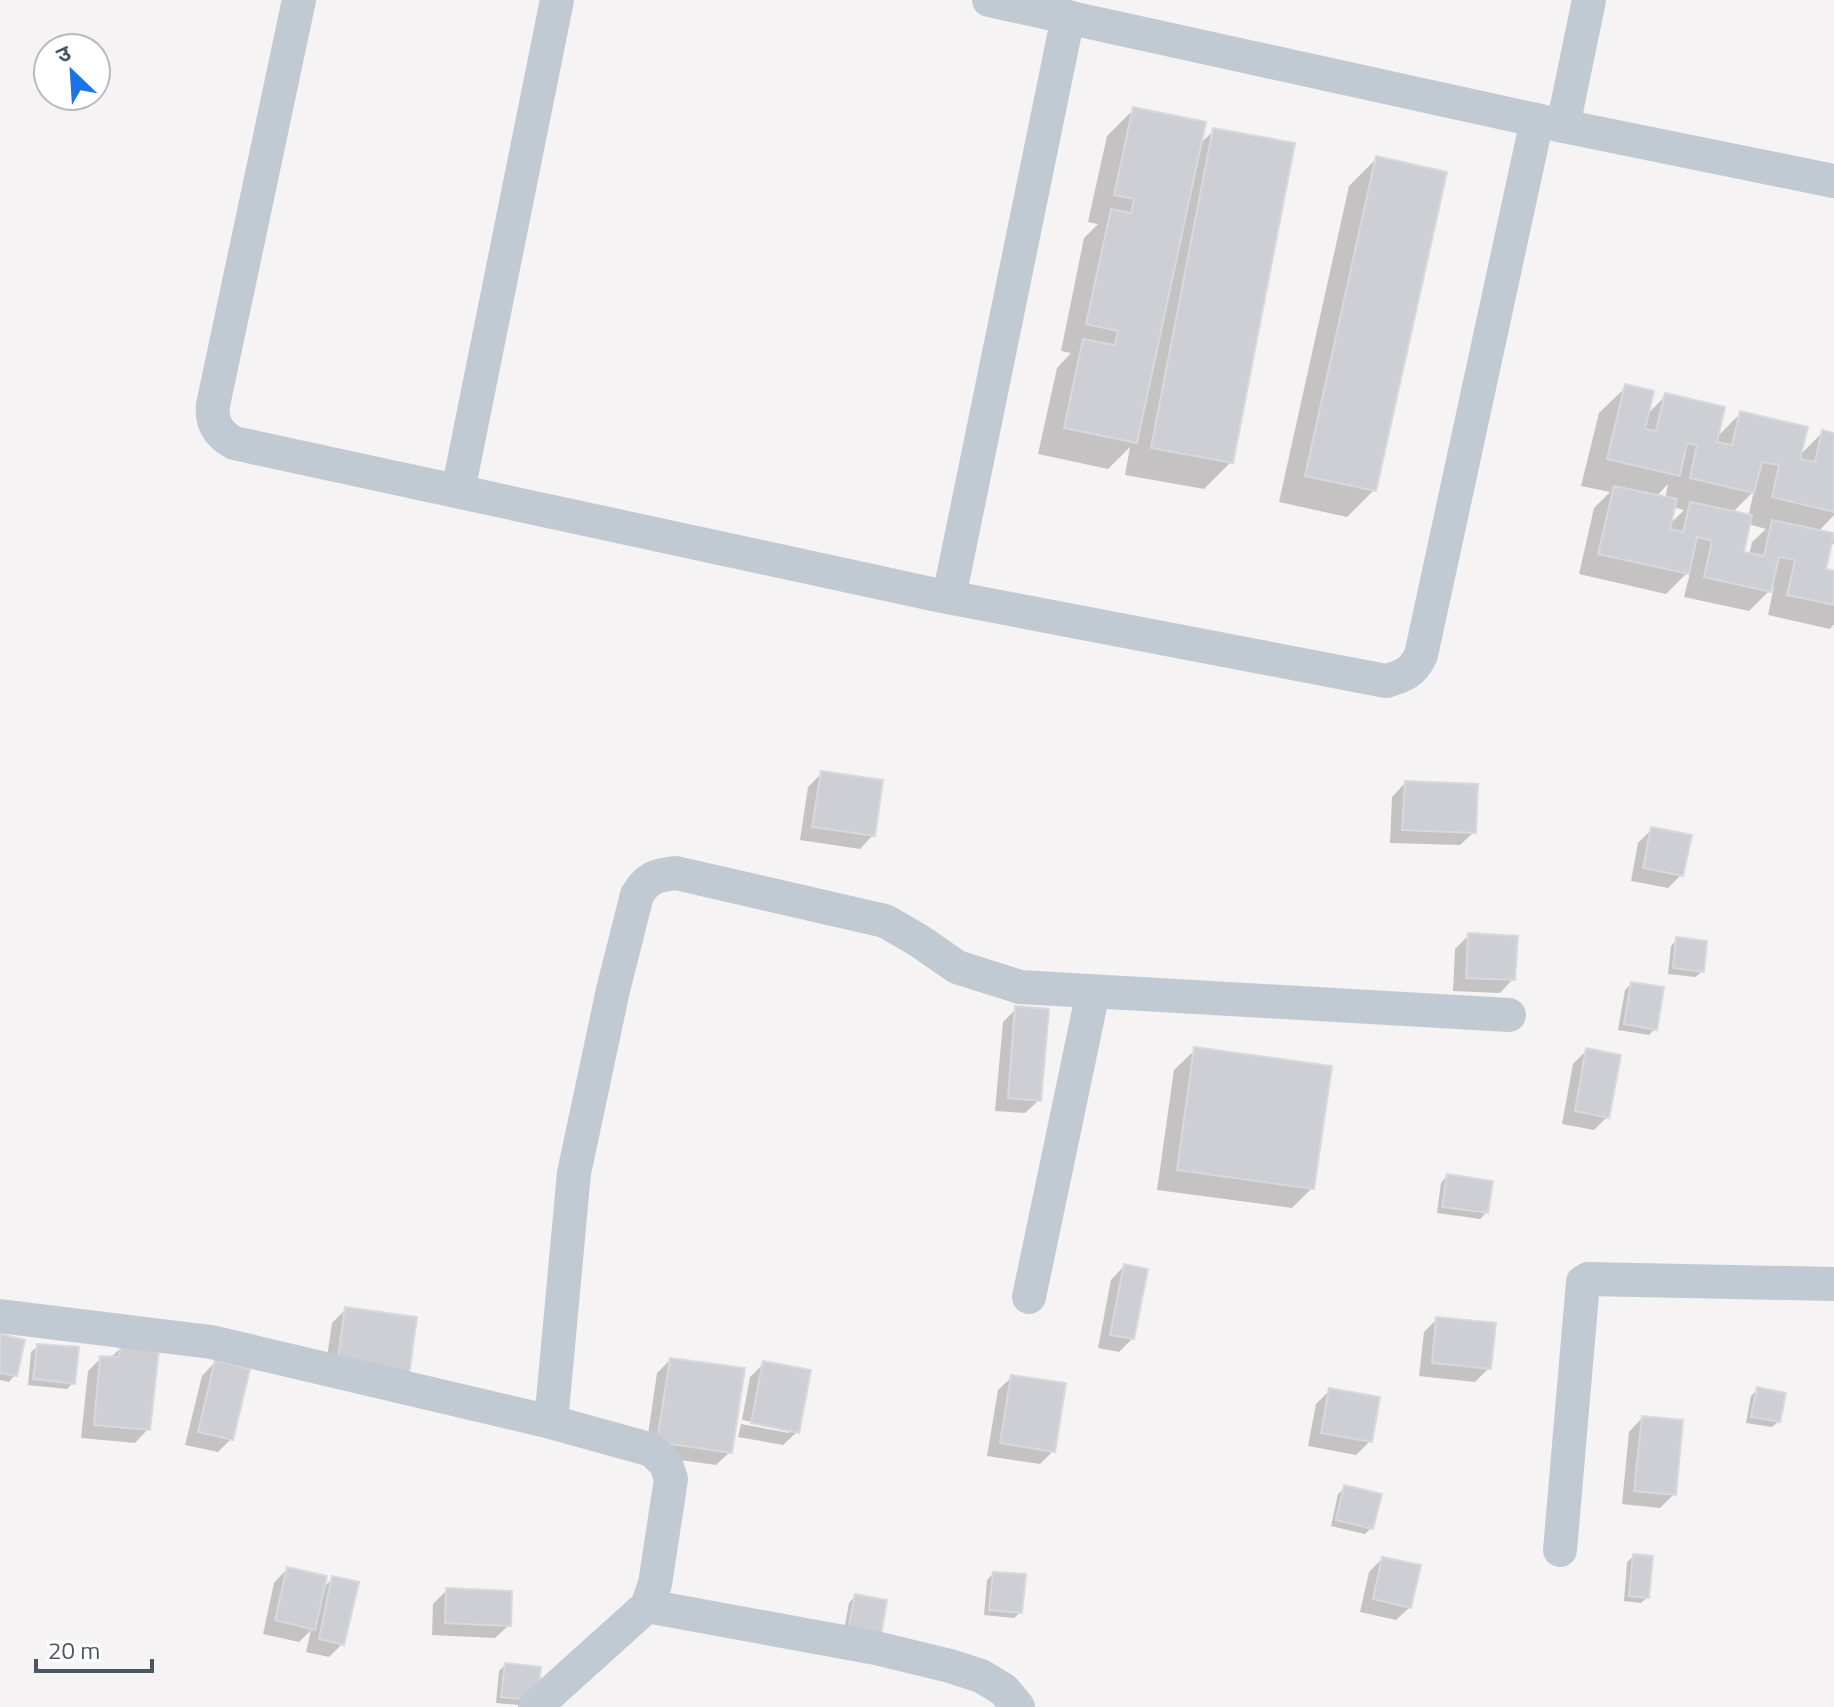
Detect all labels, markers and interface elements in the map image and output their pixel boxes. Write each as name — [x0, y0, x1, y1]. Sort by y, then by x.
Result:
north arrow — [32, 32, 112, 112]
text: उ — [51, 35, 78, 72]
scale bar — [36, 1623, 152, 1673]
text: 20 m — [48, 1632, 100, 1668]

